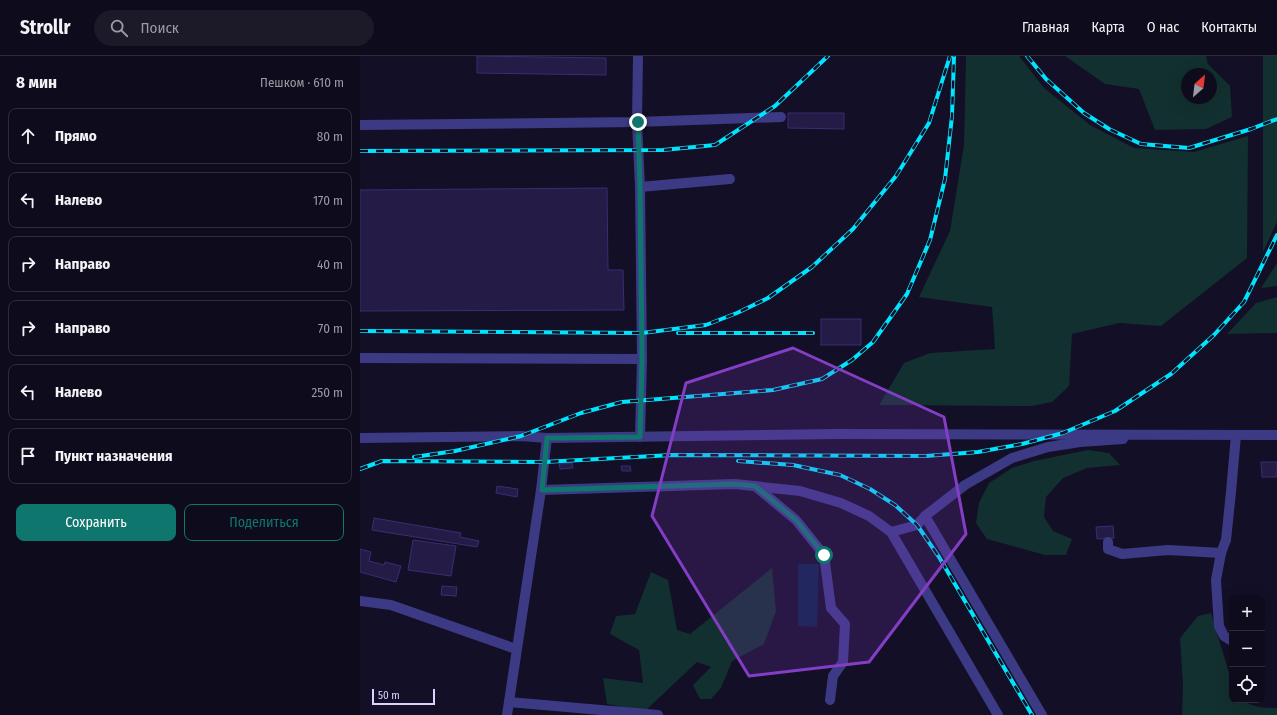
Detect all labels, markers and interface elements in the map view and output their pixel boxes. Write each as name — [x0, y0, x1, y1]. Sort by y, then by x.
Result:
search box — [94, 10, 374, 46]
text: Strollr — [20, 16, 70, 39]
icon: search — [108, 17, 130, 39]
text: Поиск — [140, 19, 179, 37]
text: Главная — [1022, 19, 1069, 36]
text: Карта — [1091, 19, 1125, 36]
text: О нас — [1147, 19, 1179, 36]
text: Контакты — [1201, 19, 1257, 36]
north arrow — [1181, 68, 1217, 104]
text: 8 мин — [16, 72, 57, 93]
text: Пешком · 610 m — [260, 75, 344, 90]
route end — [629, 113, 647, 131]
icon: ahead — [17, 125, 39, 147]
text: Прямо — [55, 127, 97, 145]
text: 80 m — [317, 129, 343, 144]
icon: left — [17, 189, 39, 211]
text: Налево — [55, 191, 102, 209]
text: 170 m — [313, 193, 343, 208]
icon: right — [17, 253, 39, 275]
text: Направо — [55, 255, 110, 273]
text: 40 m — [317, 257, 343, 272]
icon: right — [17, 317, 39, 339]
text: Направо — [55, 319, 110, 337]
text: 70 m — [318, 321, 343, 336]
icon: left — [17, 381, 39, 403]
text: Налево — [55, 383, 102, 401]
text: 250 m — [311, 385, 343, 400]
icon: arrive — [17, 445, 39, 467]
text: Пункт назначения — [55, 447, 173, 465]
button: Сохранить — [16, 504, 176, 541]
button: Поделиться — [184, 504, 344, 541]
route start — [815, 546, 833, 564]
map controls — [1229, 595, 1265, 703]
button: + — [1229, 595, 1265, 631]
button: − — [1229, 631, 1265, 667]
button: locate — [1229, 667, 1265, 703]
scale bar — [372, 687, 435, 706]
text: 50 m — [378, 689, 400, 702]

